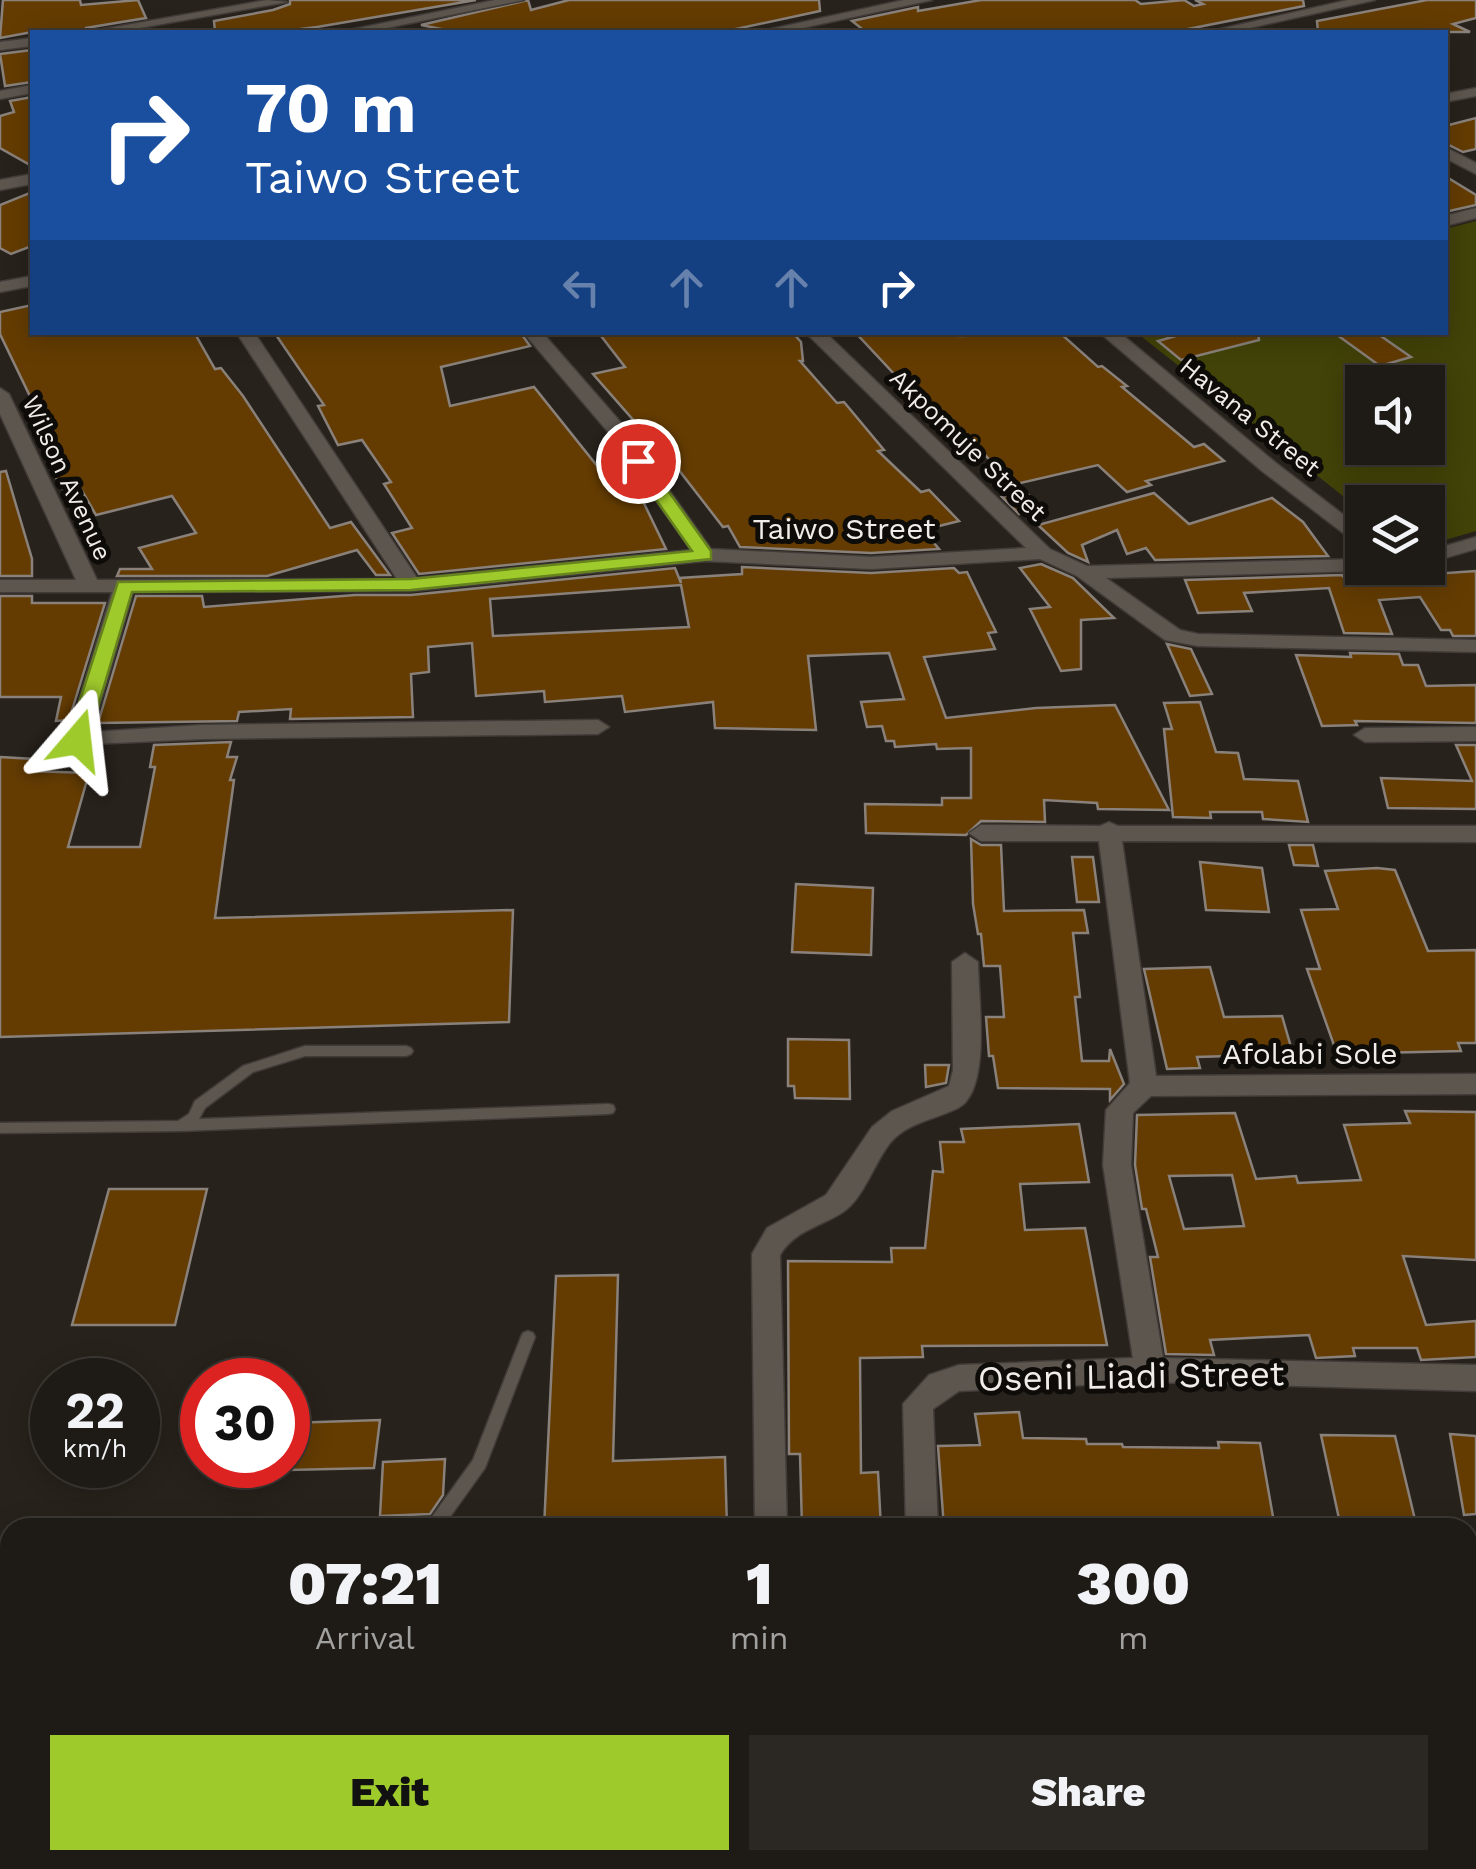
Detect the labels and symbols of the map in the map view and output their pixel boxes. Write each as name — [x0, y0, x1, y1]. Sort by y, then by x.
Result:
street label: Havana Street — [1174, 352, 1326, 483]
street label: Akpomuje Street — [884, 363, 1052, 527]
street label: Wilson Avenue — [16, 391, 118, 565]
pin — [596, 419, 681, 504]
street label: Taiwo Street — [752, 511, 936, 546]
position arrow — [26, 688, 130, 792]
street label: Afolabi Sole — [1222, 1036, 1398, 1071]
street label: Oseni Liadi Street — [977, 1352, 1285, 1400]
speed limit sign: 30 — [180, 1358, 310, 1488]

